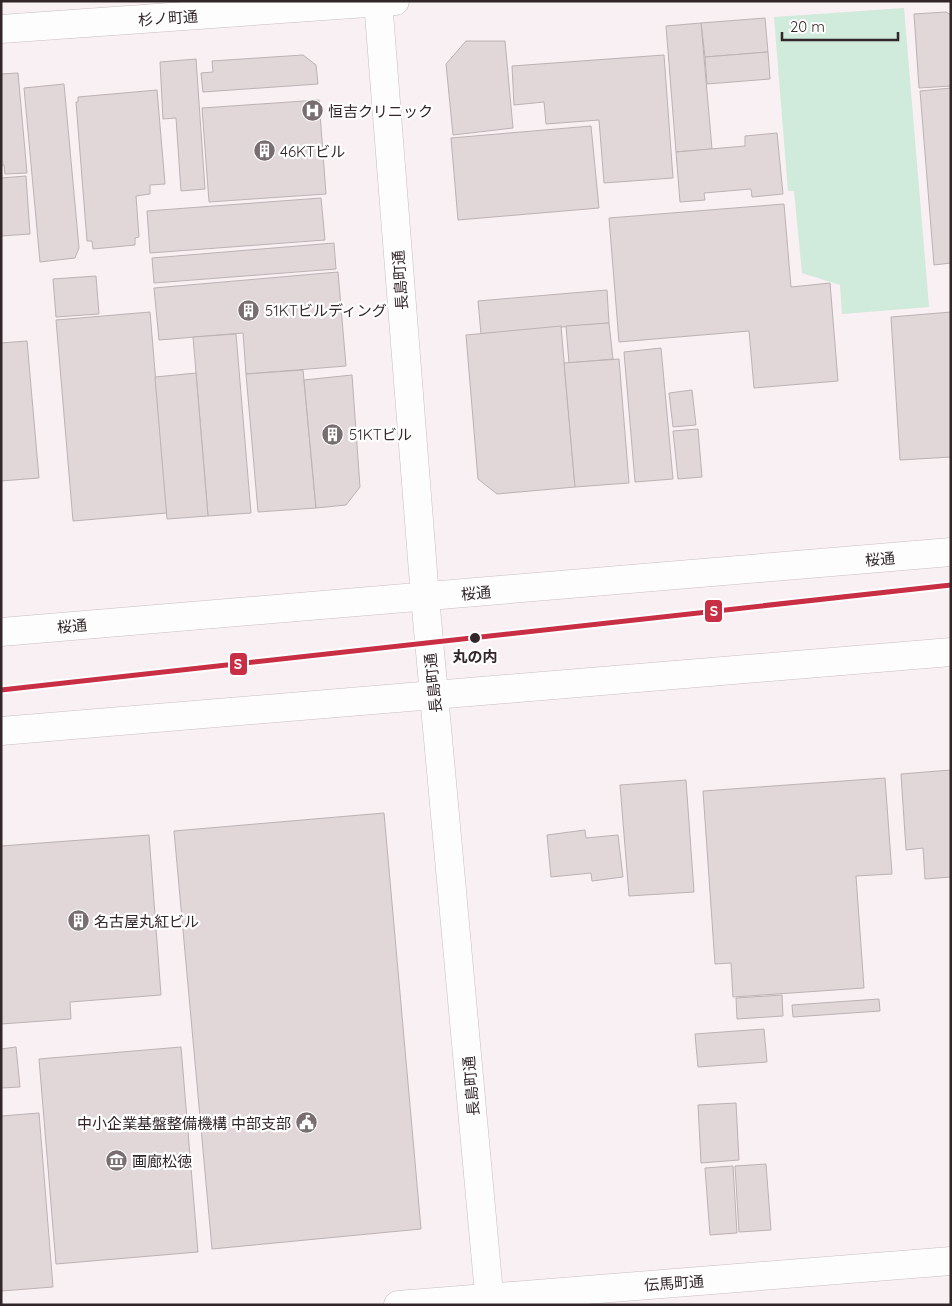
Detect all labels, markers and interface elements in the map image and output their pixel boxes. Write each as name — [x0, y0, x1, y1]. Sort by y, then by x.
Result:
street label: 杉ノ町通 — [137, 6, 199, 30]
scale bar — [782, 10, 898, 42]
text: 20 m — [790, 17, 825, 36]
hospital icon: 恒吉クリニック — [300, 99, 324, 123]
place label: 恒吉クリニック — [328, 102, 433, 121]
building icon: 46KTビル — [252, 139, 276, 163]
place label: 46KTビル — [280, 142, 345, 161]
street label: 長島町通 — [388, 249, 412, 311]
building icon: 51KTビルディング — [237, 298, 261, 322]
place label: 51KTビルディング — [265, 301, 387, 320]
building icon: 51KTビル — [321, 422, 345, 446]
place label: 51KTビル — [349, 425, 412, 444]
street label: 桜通 — [864, 548, 896, 570]
street label: 桜通 — [460, 582, 492, 604]
line badge: S — [704, 599, 723, 623]
text: S — [710, 602, 718, 620]
street label: 桜通 — [56, 615, 88, 637]
marker: 丸の内 — [468, 631, 482, 645]
place label: 丸の内 — [452, 647, 498, 666]
line badge: S — [229, 652, 248, 676]
street label: 長島町通 — [420, 652, 446, 714]
text: S — [234, 655, 242, 673]
building icon: 名古屋丸紅ビル — [66, 909, 90, 933]
place label: 名古屋丸紅ビル — [94, 912, 199, 931]
street label: 長島町通 — [459, 1055, 483, 1117]
public building icon: 中小企業基盤整備機構 中部支部 — [295, 1111, 319, 1135]
place label: 中小企業基盤整備機構 中部支部 — [77, 1114, 291, 1133]
museum icon: 画廊松徳 — [104, 1149, 128, 1173]
place label: 画廊松徳 — [132, 1152, 192, 1171]
street label: 伝馬町通 — [643, 1271, 705, 1295]

